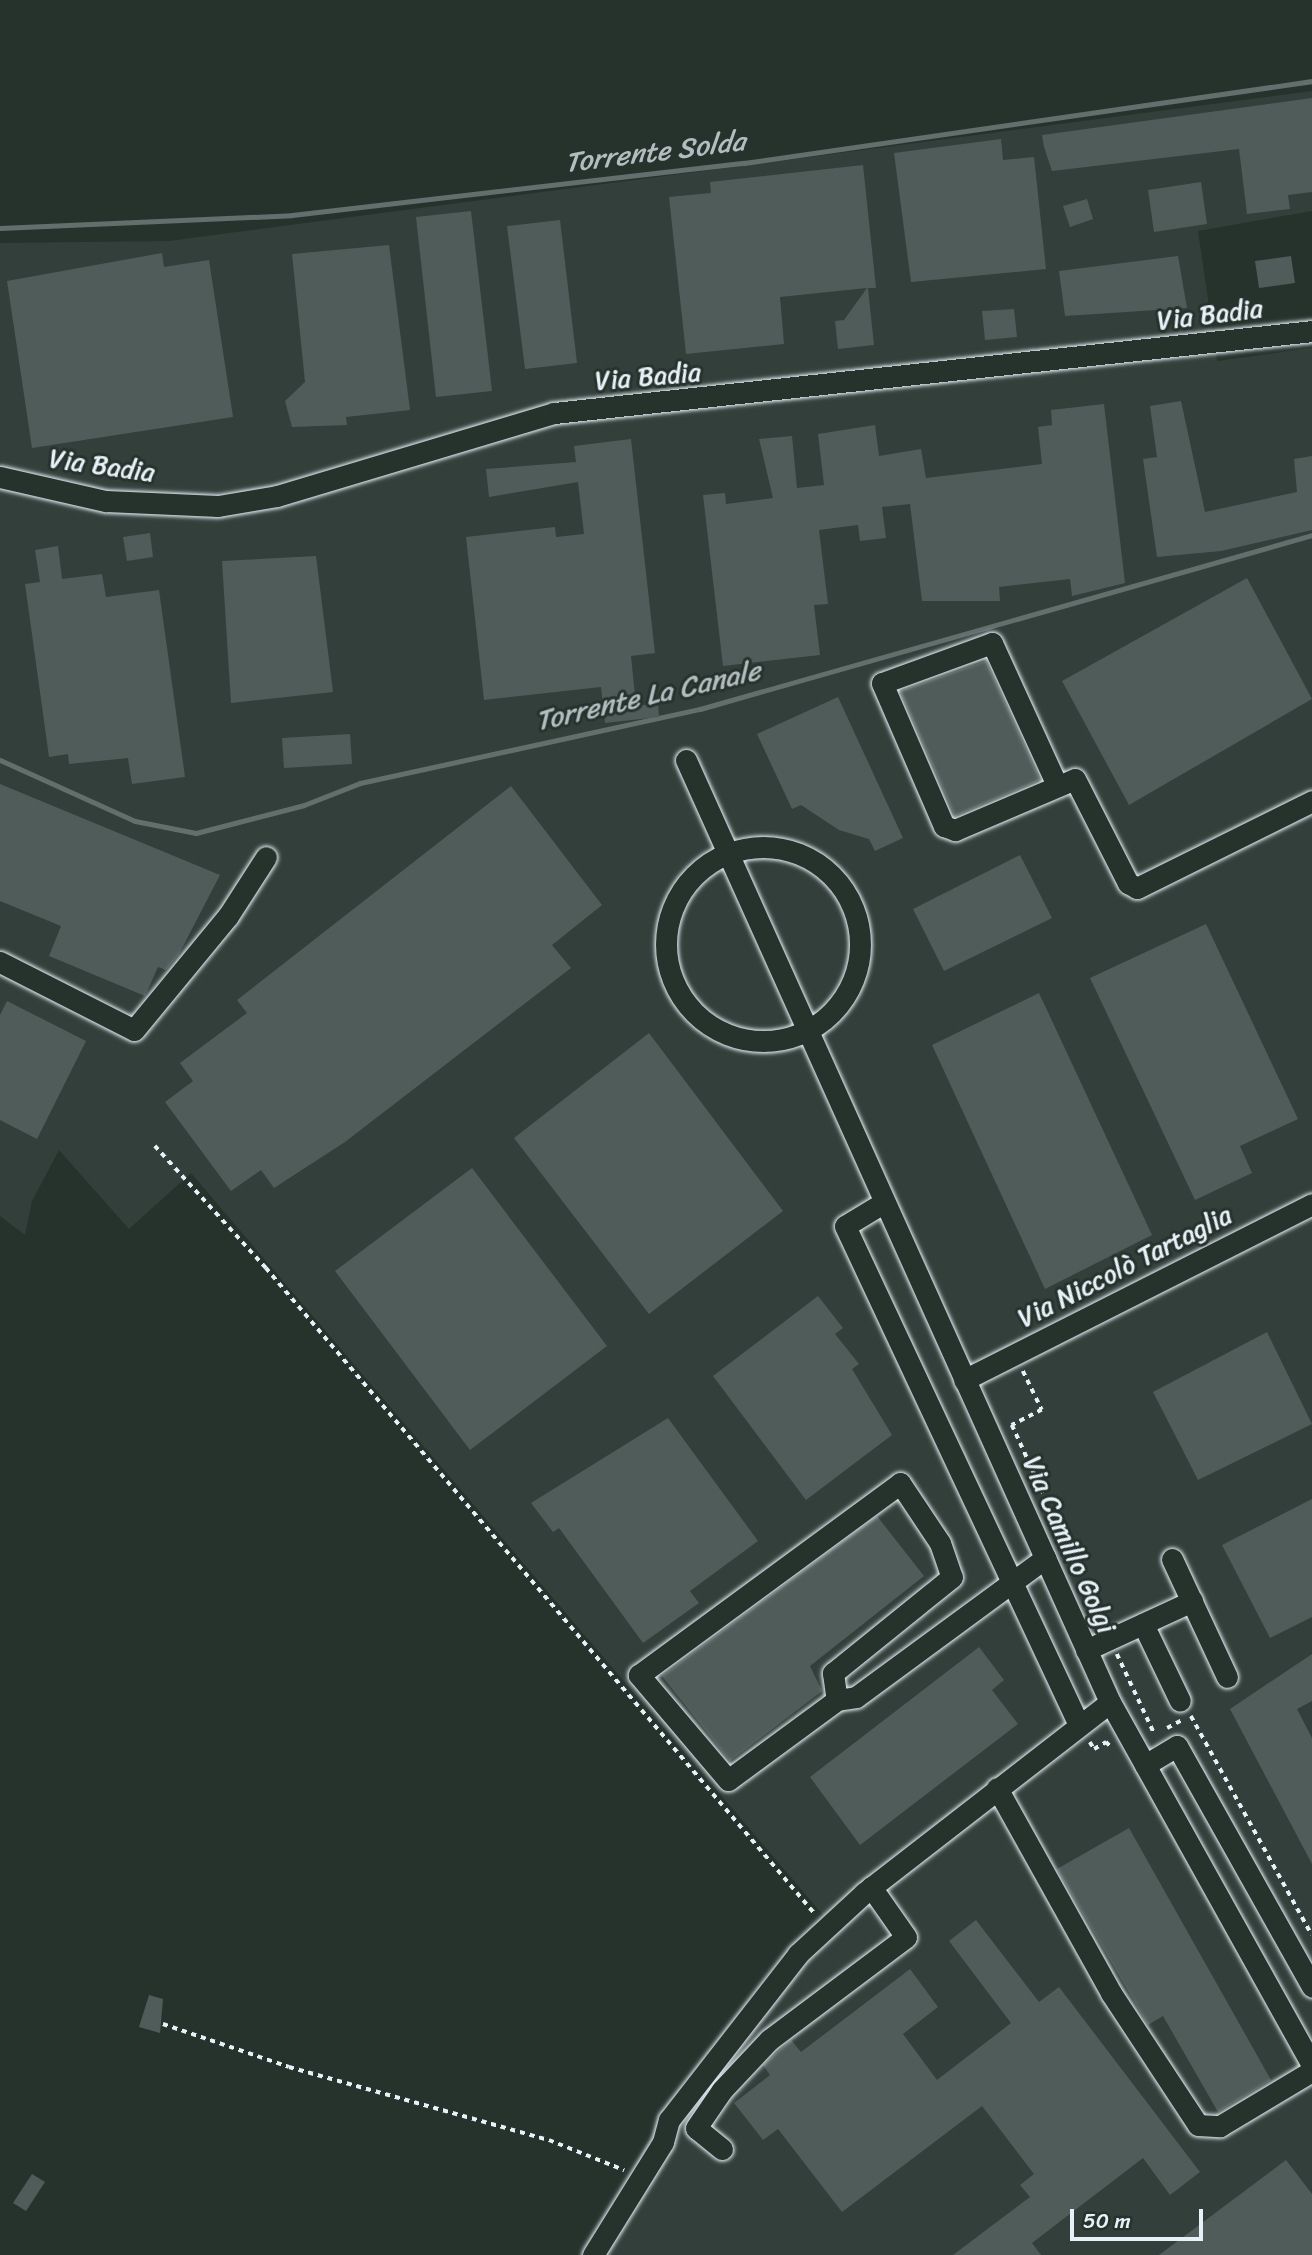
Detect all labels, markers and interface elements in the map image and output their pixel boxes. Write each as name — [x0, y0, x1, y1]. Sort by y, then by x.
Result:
water label: Torrente Solda — [563, 124, 747, 180]
street label: Via Badia — [1156, 293, 1264, 337]
street label: Via Badia — [594, 357, 702, 397]
street label: Via Badia — [47, 443, 157, 489]
water label: Torrente La Canale — [533, 654, 763, 738]
street label: Via Niccolò Tartaglia — [1013, 1200, 1237, 1334]
street label: Via Camillo Golgi — [1016, 1452, 1122, 1638]
scale bar — [1074, 2196, 1207, 2240]
text: 50 m — [1083, 2202, 1131, 2240]

